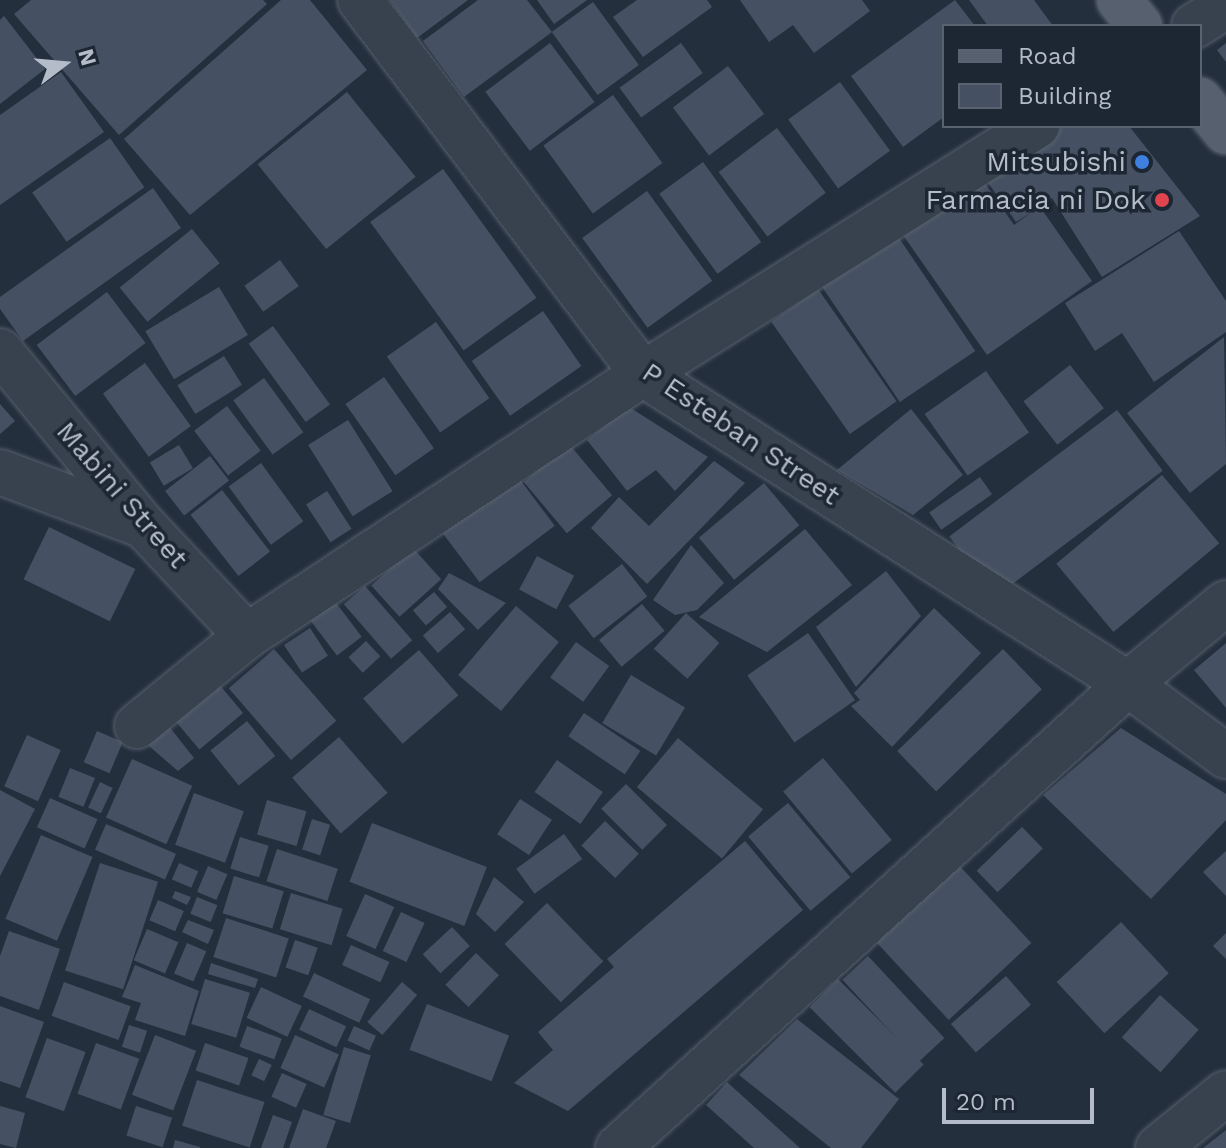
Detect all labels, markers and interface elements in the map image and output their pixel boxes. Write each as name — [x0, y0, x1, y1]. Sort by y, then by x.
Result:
north arrow — [24, 24, 104, 104]
legend — [942, 24, 1202, 128]
text: Road — [1018, 42, 1077, 70]
text: N — [73, 46, 102, 69]
text: Building — [1018, 82, 1111, 110]
place label: Mitsubishi — [986, 145, 1126, 179]
marker: Mitsubishi — [1133, 153, 1151, 171]
place label: Farmacia ni Dok — [925, 183, 1146, 217]
marker: Farmacia ni Dok — [1153, 191, 1171, 209]
street label: P Esteban Street — [636, 355, 846, 513]
street label: Mabini Street — [49, 415, 195, 575]
scale bar — [946, 1072, 1098, 1122]
text: 20 m — [956, 1088, 1016, 1116]

